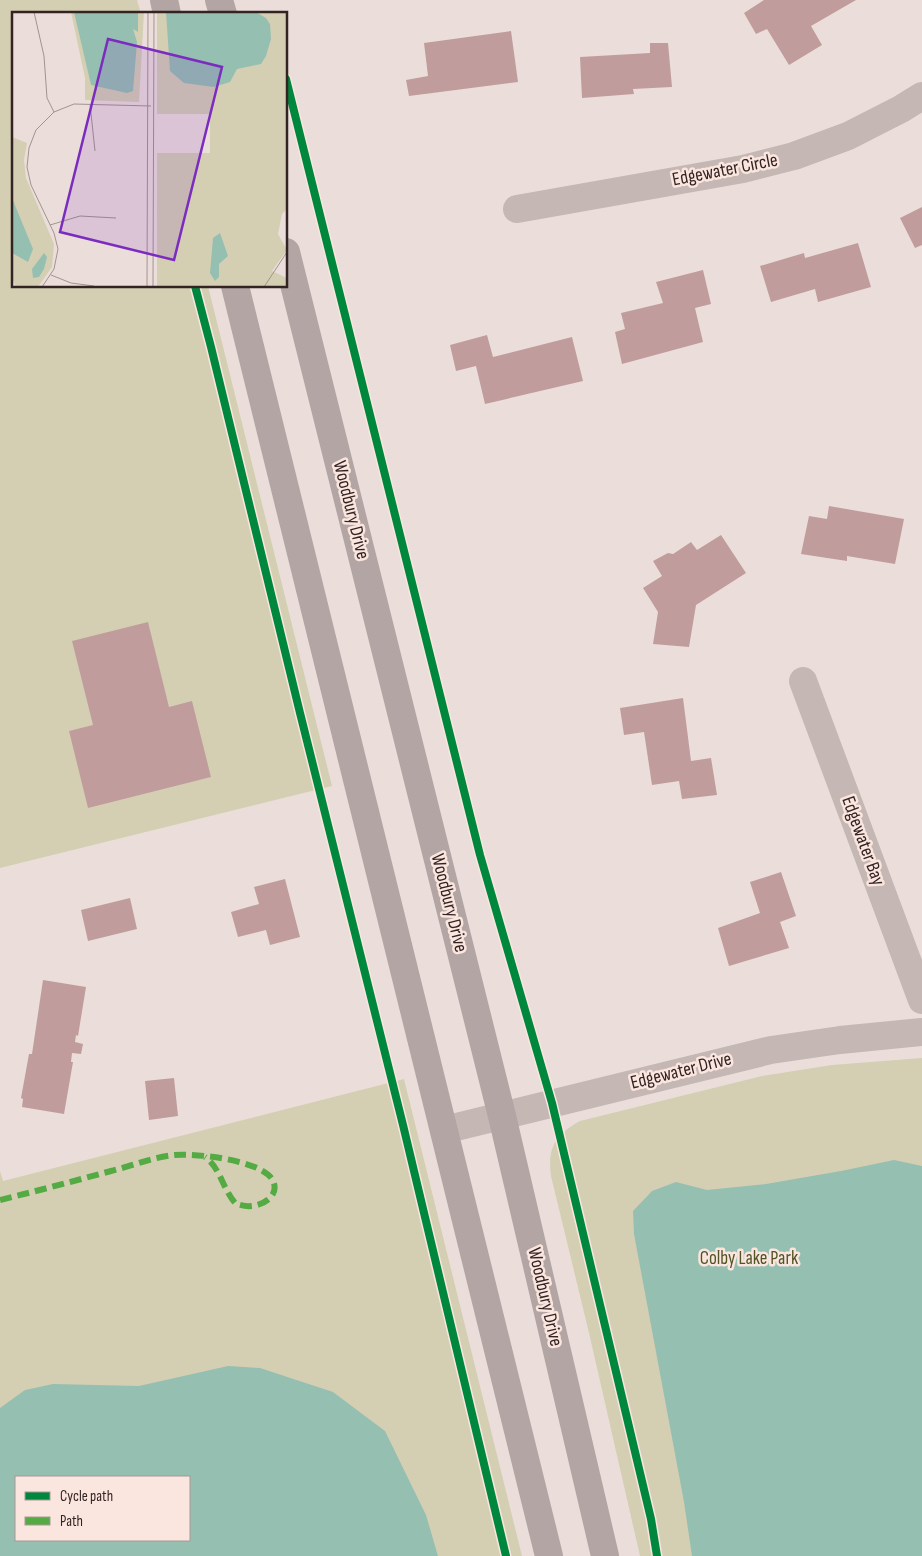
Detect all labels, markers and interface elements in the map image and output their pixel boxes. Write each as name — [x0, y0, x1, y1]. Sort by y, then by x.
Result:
inset map — [12, 12, 288, 288]
street label: Edgewater Circle — [670, 149, 780, 191]
street label: Woodbury Drive — [328, 458, 374, 562]
street label: Edgewater Bay — [836, 793, 890, 889]
street label: Woodbury Drive — [426, 851, 472, 955]
street label: Edgewater Drive — [628, 1047, 734, 1095]
street label: Woodbury Drive — [522, 1245, 568, 1349]
park label: Colby Lake Park — [700, 1247, 799, 1270]
legend — [15, 1476, 190, 1541]
text: Cycle path — [60, 1487, 113, 1506]
text: Path — [60, 1512, 83, 1531]

